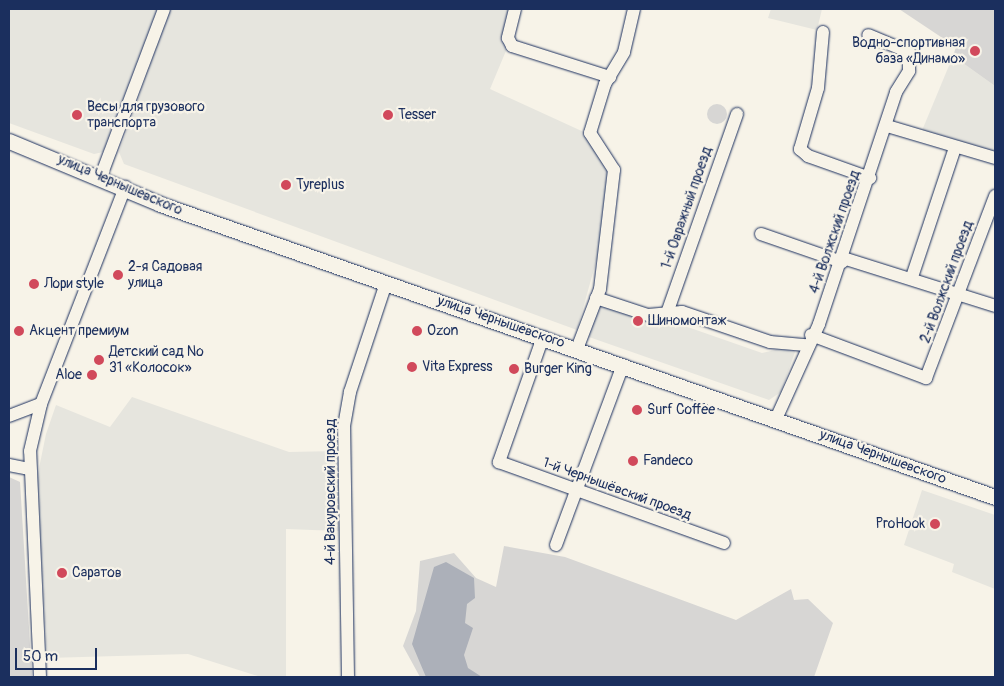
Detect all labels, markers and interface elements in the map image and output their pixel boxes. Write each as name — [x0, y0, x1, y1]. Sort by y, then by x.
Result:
place label: Водно-спортивная база «Динамо» — [852, 35, 965, 68]
marker: Водно-спортивная база «Динамо» — [969, 45, 981, 57]
place label: Весы для грузового транспорта — [87, 99, 205, 132]
place label: Tesser — [398, 107, 436, 123]
marker: Весы для грузового транспорта — [71, 109, 83, 121]
marker: Tesser — [382, 109, 394, 121]
street label: 1-й Овражный проезд — [658, 145, 716, 271]
street label: улица Чернышевского — [55, 151, 185, 219]
street label: 4-й Волжский проезд — [806, 168, 864, 296]
place label: Tyreplus — [296, 177, 344, 193]
marker: Tyreplus — [280, 179, 292, 191]
street label: 2-й Волжский проезд — [917, 219, 977, 345]
place label: 2-я Садовая улица — [128, 259, 202, 292]
marker: 2-я Садовая улица — [112, 269, 124, 281]
place label: Лори style — [44, 276, 104, 292]
marker: Лори style — [28, 278, 40, 290]
street label: улица Чернышевского — [435, 292, 567, 352]
place label: Шиномонтаж — [648, 313, 726, 329]
marker: Шиномонтаж — [632, 315, 644, 327]
place label: Акцент премиум — [29, 323, 129, 339]
place label: Ozon — [427, 323, 458, 339]
marker: Акцент премиум — [13, 325, 25, 337]
marker: Ozon — [411, 325, 423, 337]
place label: Детский сад № 31 «Колосок» — [109, 344, 204, 377]
marker: Детский сад № 31 «Колосок» — [93, 354, 105, 366]
place label: Vita Express — [422, 359, 492, 375]
marker: Vita Express — [406, 361, 418, 373]
place label: Burger King — [524, 361, 592, 377]
marker: Burger King — [508, 363, 520, 375]
place label: Aloe — [55, 367, 82, 383]
marker: Aloe — [86, 369, 98, 381]
place label: Surf Coffee — [647, 402, 715, 418]
marker: Surf Coffee — [631, 404, 643, 416]
street label: 4-й Вакуровский проезд — [323, 419, 339, 565]
street label: улица Чернышевского — [817, 426, 949, 488]
place label: Fandeco — [643, 453, 693, 469]
street label: 1-й Чернышёвский проезд — [540, 454, 694, 524]
marker: Fandeco — [627, 455, 639, 467]
place label: ProHook — [876, 516, 925, 532]
marker: ProHook — [929, 518, 941, 530]
place label: Саратов — [72, 565, 122, 581]
marker: Саратов — [56, 567, 68, 579]
scale bar — [18, 638, 100, 670]
text: 50 m — [23, 647, 58, 666]

